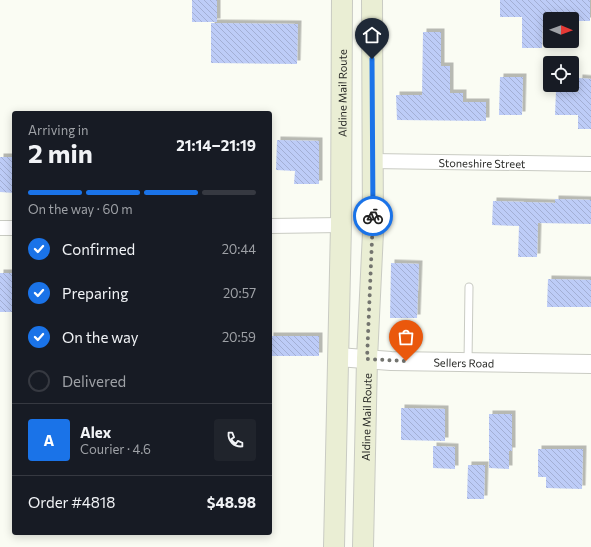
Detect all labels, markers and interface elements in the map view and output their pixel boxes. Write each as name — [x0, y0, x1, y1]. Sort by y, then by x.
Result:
north arrow — [543, 12, 579, 48]
map controls — [543, 12, 579, 92]
pin — [355, 18, 389, 59]
icon: home — [361, 24, 383, 46]
street label: Aldine Mail Route — [335, 49, 348, 137]
button: locate — [543, 56, 579, 92]
text: Arriving in — [28, 122, 88, 138]
text: 21:14–21:19 — [176, 136, 256, 154]
text: 2 min — [28, 137, 93, 168]
street label: Stoneshire Street — [438, 155, 526, 170]
courier — [353, 196, 393, 236]
text: On the way · 60 m — [28, 201, 133, 217]
icon: bike — [362, 205, 384, 227]
icon: check — [28, 238, 50, 260]
text: Confirmed — [62, 240, 135, 258]
text: 20:44 — [222, 241, 256, 257]
icon: check — [28, 282, 50, 304]
text: Preparing — [62, 284, 128, 302]
text: 20:57 — [223, 285, 256, 301]
pin — [389, 320, 423, 361]
icon: check — [28, 326, 50, 348]
icon: bag — [395, 326, 417, 348]
text: On the way — [62, 328, 139, 346]
text: 20:59 — [222, 329, 256, 345]
street label: Sellers Road — [433, 355, 494, 369]
text: Delivered — [62, 372, 126, 390]
street label: Aldine Mail Route — [358, 373, 373, 461]
button: phone — [214, 419, 256, 461]
text: Alex — [80, 423, 111, 441]
text: A — [44, 431, 54, 449]
text: Courier · 4.6 — [80, 441, 151, 457]
text: Order #4818 — [28, 493, 115, 511]
text: $48.98 — [207, 493, 256, 511]

